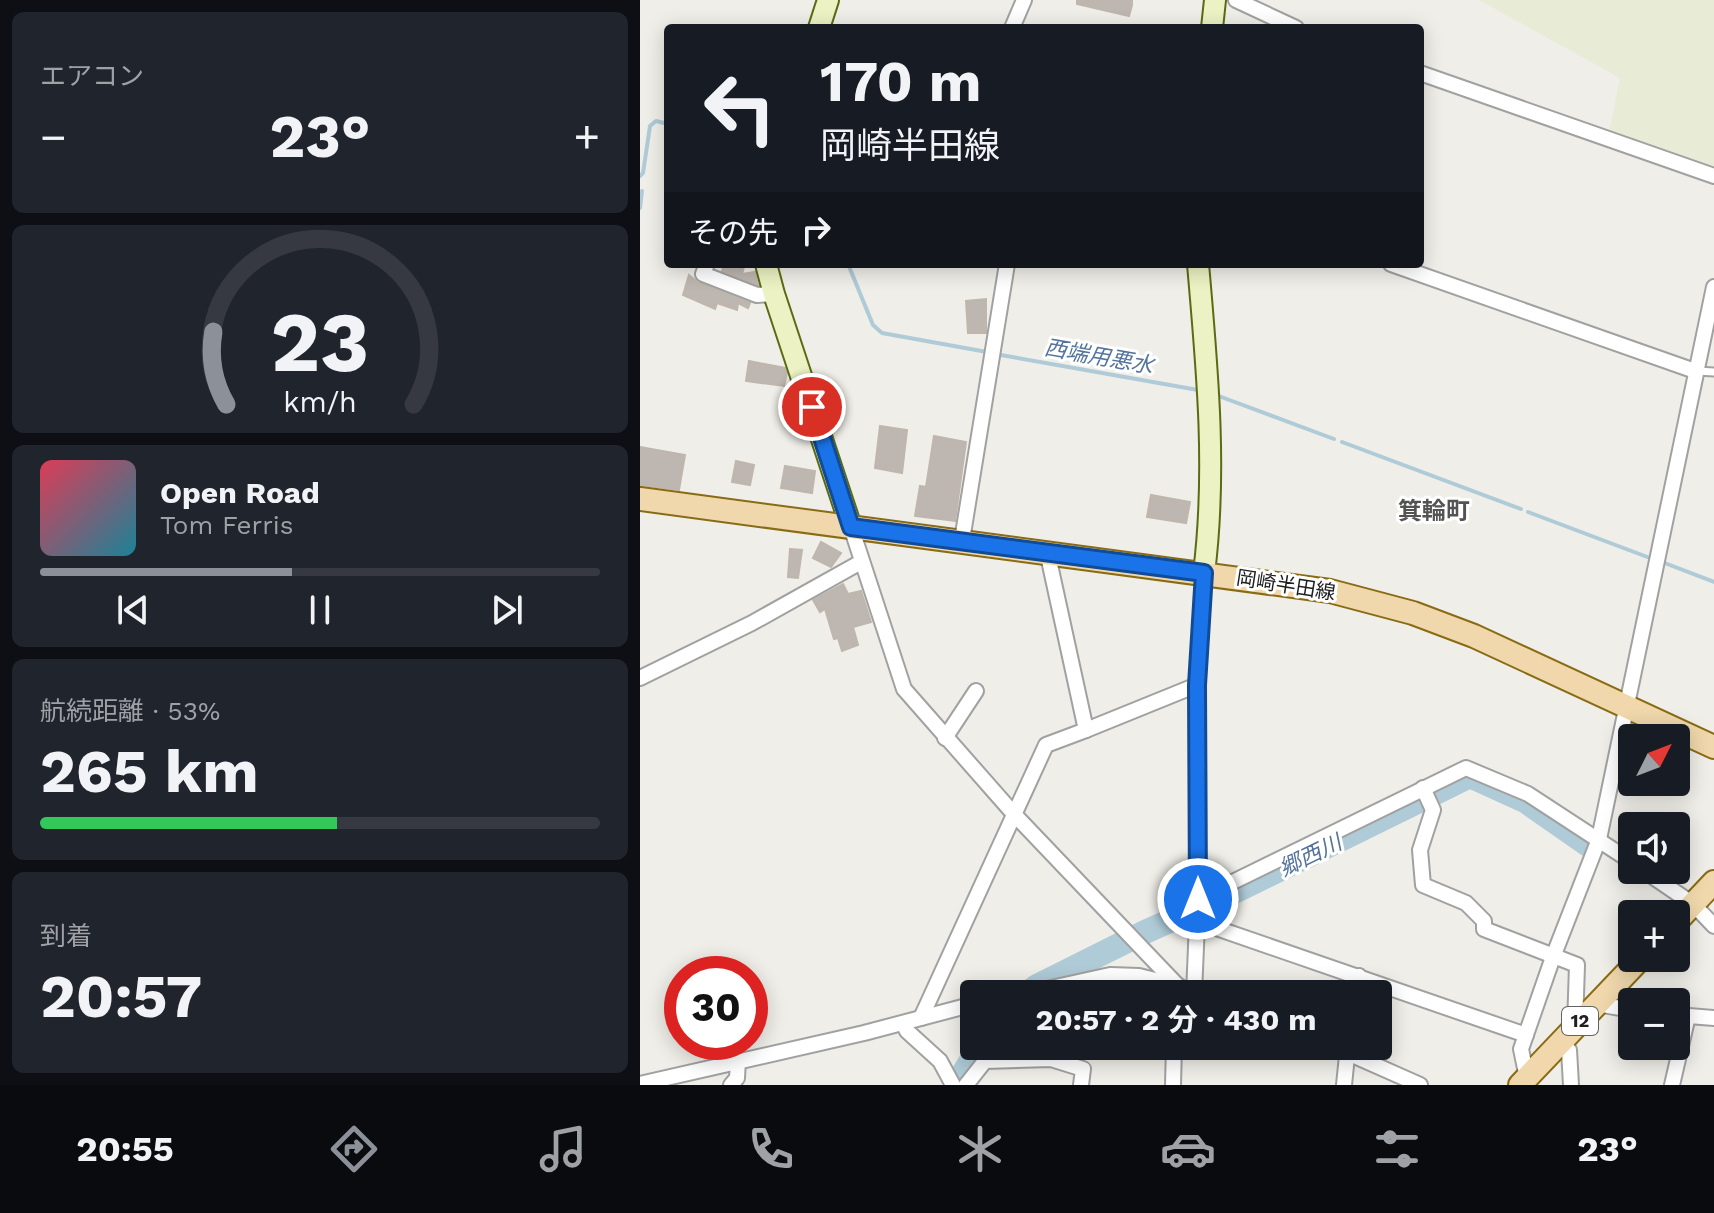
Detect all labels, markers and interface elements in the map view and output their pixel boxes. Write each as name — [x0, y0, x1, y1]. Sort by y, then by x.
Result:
text: 170 m — [820, 49, 982, 115]
icon: left — [688, 56, 792, 160]
text: エアコン — [40, 61, 144, 91]
text: 23° — [269, 101, 371, 172]
text: − — [40, 111, 67, 163]
text: + — [573, 111, 600, 163]
text: 岡崎半田線 — [820, 125, 1000, 167]
icon: right — [794, 208, 838, 252]
text: その先 — [688, 215, 778, 250]
text: 23 — [271, 294, 369, 391]
water label: 西端用悪水 — [1043, 335, 1157, 379]
pin — [778, 373, 846, 441]
text: km/h — [283, 385, 357, 419]
icon: arrive — [790, 385, 834, 429]
text: Open Road — [160, 475, 320, 510]
district label: 箕輪町 — [1398, 497, 1470, 525]
text: Tom Ferris — [160, 510, 293, 540]
street label: 岡崎半田線 — [1235, 565, 1337, 605]
icon: previous — [111, 588, 155, 632]
icon: pause — [298, 588, 342, 632]
icon: next — [485, 588, 529, 632]
text: 航続距離 · 53% — [40, 696, 220, 726]
north arrow — [1618, 724, 1690, 796]
map controls — [1618, 724, 1690, 1060]
text: 265 km — [40, 736, 259, 807]
button: sound — [1618, 812, 1690, 884]
water label: 郷西川 — [1275, 829, 1347, 881]
position arrow — [1156, 857, 1240, 941]
button: + — [1618, 900, 1690, 972]
text: 到着 — [40, 921, 92, 951]
speed limit sign: 30 — [664, 956, 768, 1060]
text: 20:57 — [40, 961, 202, 1032]
button: − — [1618, 988, 1690, 1060]
text: 20:57 · 2 分 · 430 m — [1036, 1002, 1316, 1037]
road number: 12 — [1562, 1007, 1598, 1035]
icon: directions — [326, 1121, 382, 1177]
icon: music — [535, 1121, 591, 1177]
icon: phone — [743, 1121, 799, 1177]
icon: climate — [952, 1121, 1008, 1177]
icon: car — [1160, 1121, 1216, 1177]
icon: filters — [1369, 1121, 1425, 1177]
text: 20:55 — [76, 1128, 174, 1170]
text: 23° — [1577, 1128, 1638, 1170]

